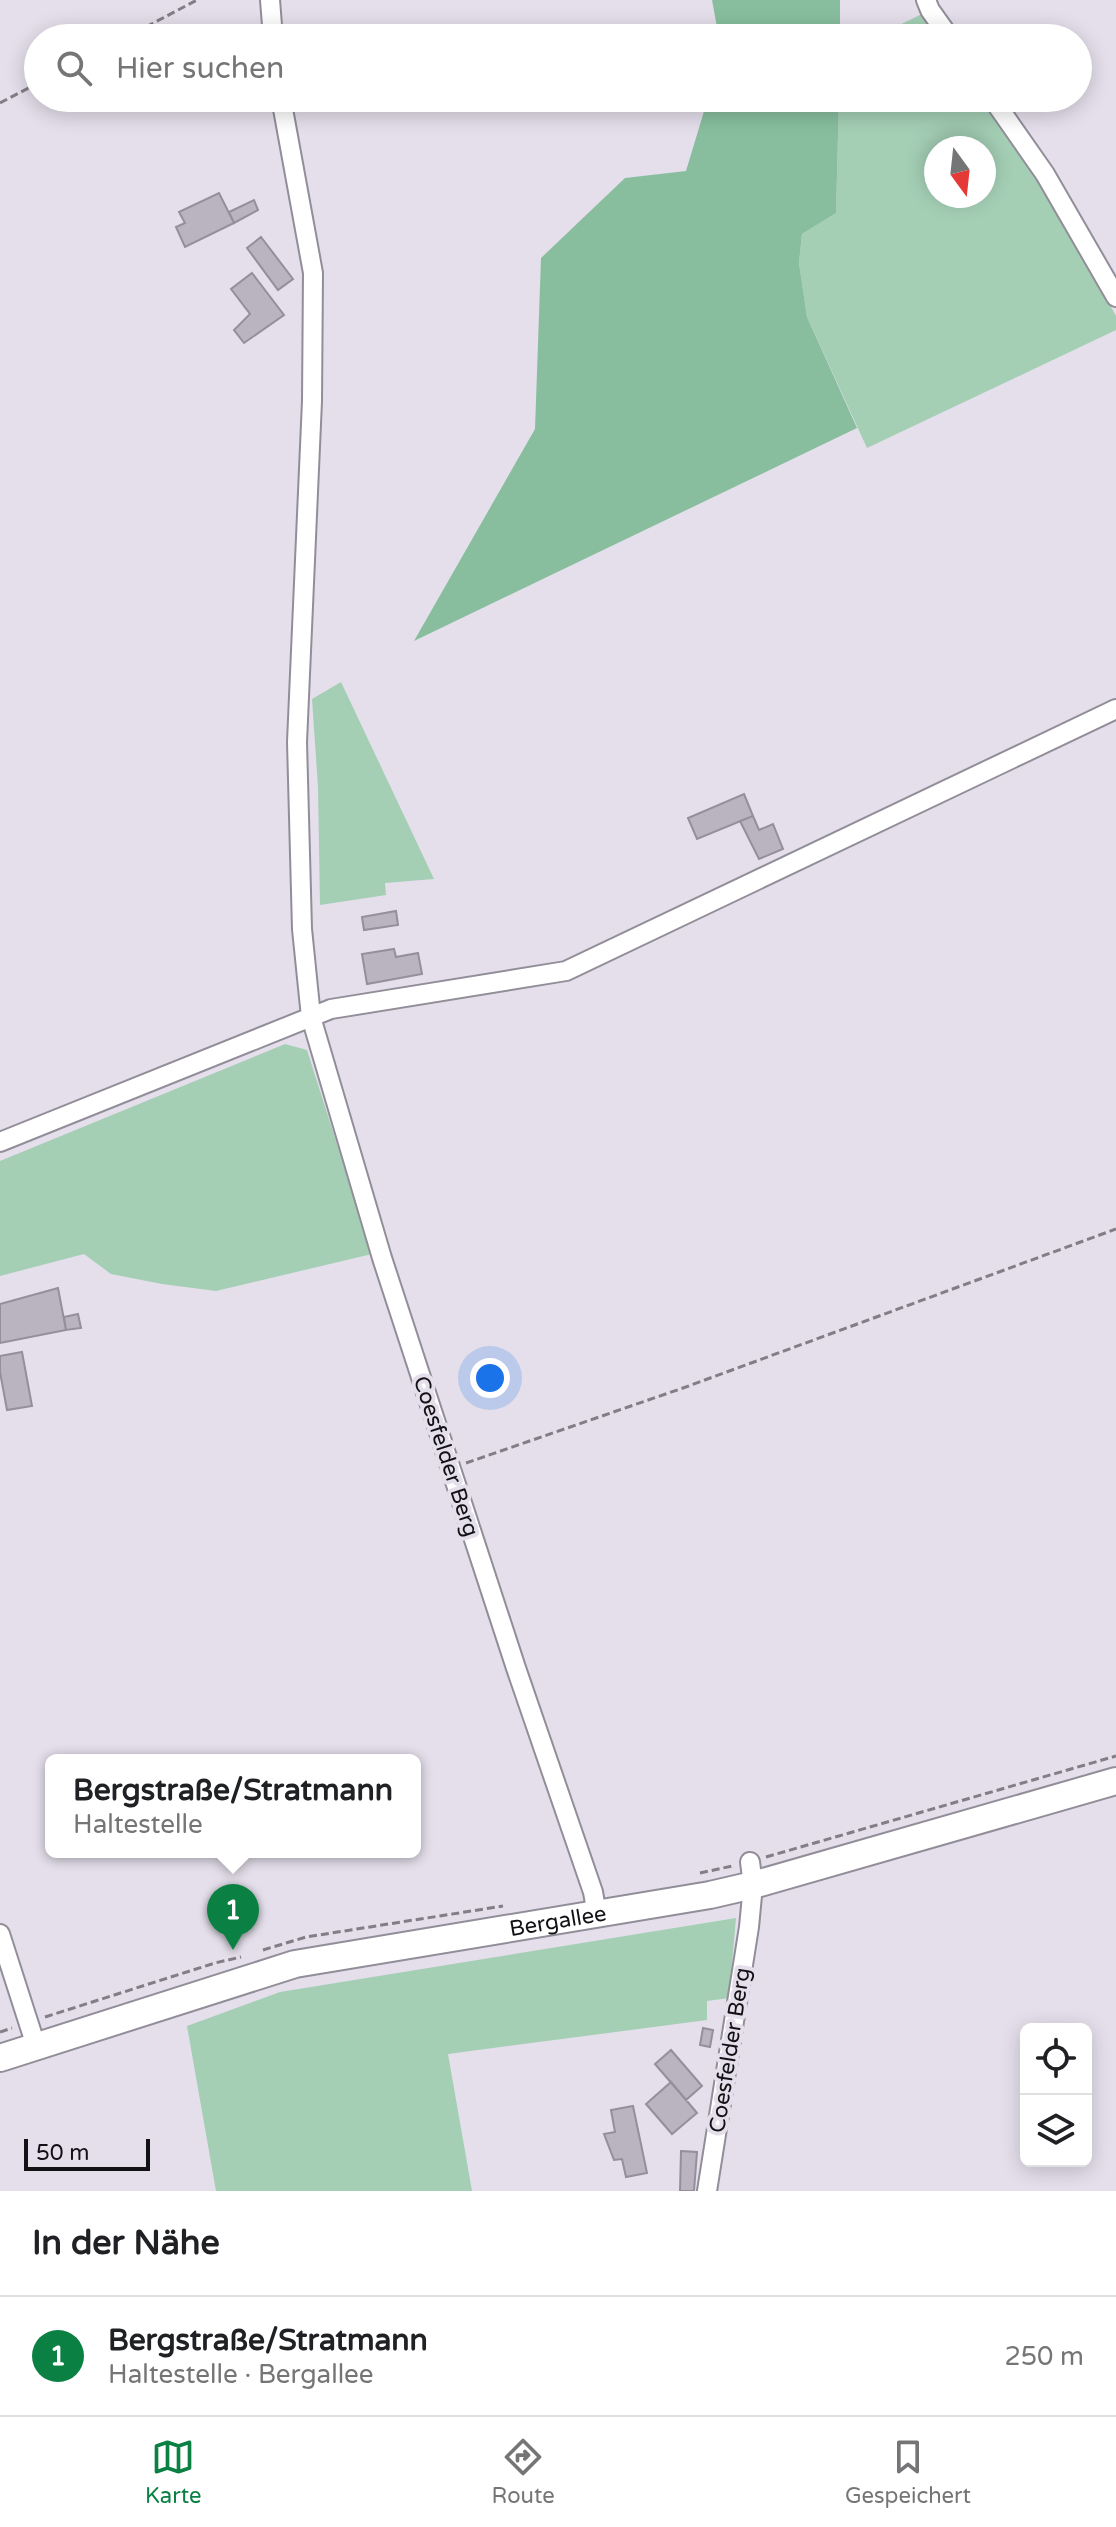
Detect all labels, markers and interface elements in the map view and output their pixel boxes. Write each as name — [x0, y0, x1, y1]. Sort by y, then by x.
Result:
search box — [24, 24, 1092, 112]
icon: search — [52, 46, 96, 90]
text: Hier suchen — [116, 50, 284, 87]
north arrow — [924, 136, 996, 208]
your location — [470, 1358, 510, 1398]
street label: Coesfelder Berg — [408, 1373, 484, 1540]
popup — [45, 1754, 421, 1858]
text: Bergstraße/Stratmann — [73, 1772, 393, 1809]
text: Haltestelle — [73, 1809, 203, 1840]
pin: 1 — [207, 1884, 259, 1950]
street label: Bergallee — [508, 1900, 608, 1942]
street label: Coesfelder Berg — [704, 1966, 756, 2135]
map controls — [1020, 2023, 1092, 2167]
button: locate — [1020, 2023, 1092, 2095]
button: layers — [1020, 2095, 1092, 2167]
scale bar — [24, 2135, 150, 2171]
text: 50 m — [36, 2140, 90, 2166]
text: In der Nähe — [32, 2223, 220, 2264]
text: Bergstraße/Stratmann — [108, 2322, 428, 2359]
text: 1 — [50, 2341, 66, 2372]
text: 250 m — [1004, 2341, 1084, 2372]
text: Haltestelle · Bergallee — [108, 2359, 374, 2390]
tab: Karte — [145, 2435, 201, 2509]
tab: Route — [492, 2435, 555, 2509]
tab: Gespeichert — [845, 2435, 971, 2509]

